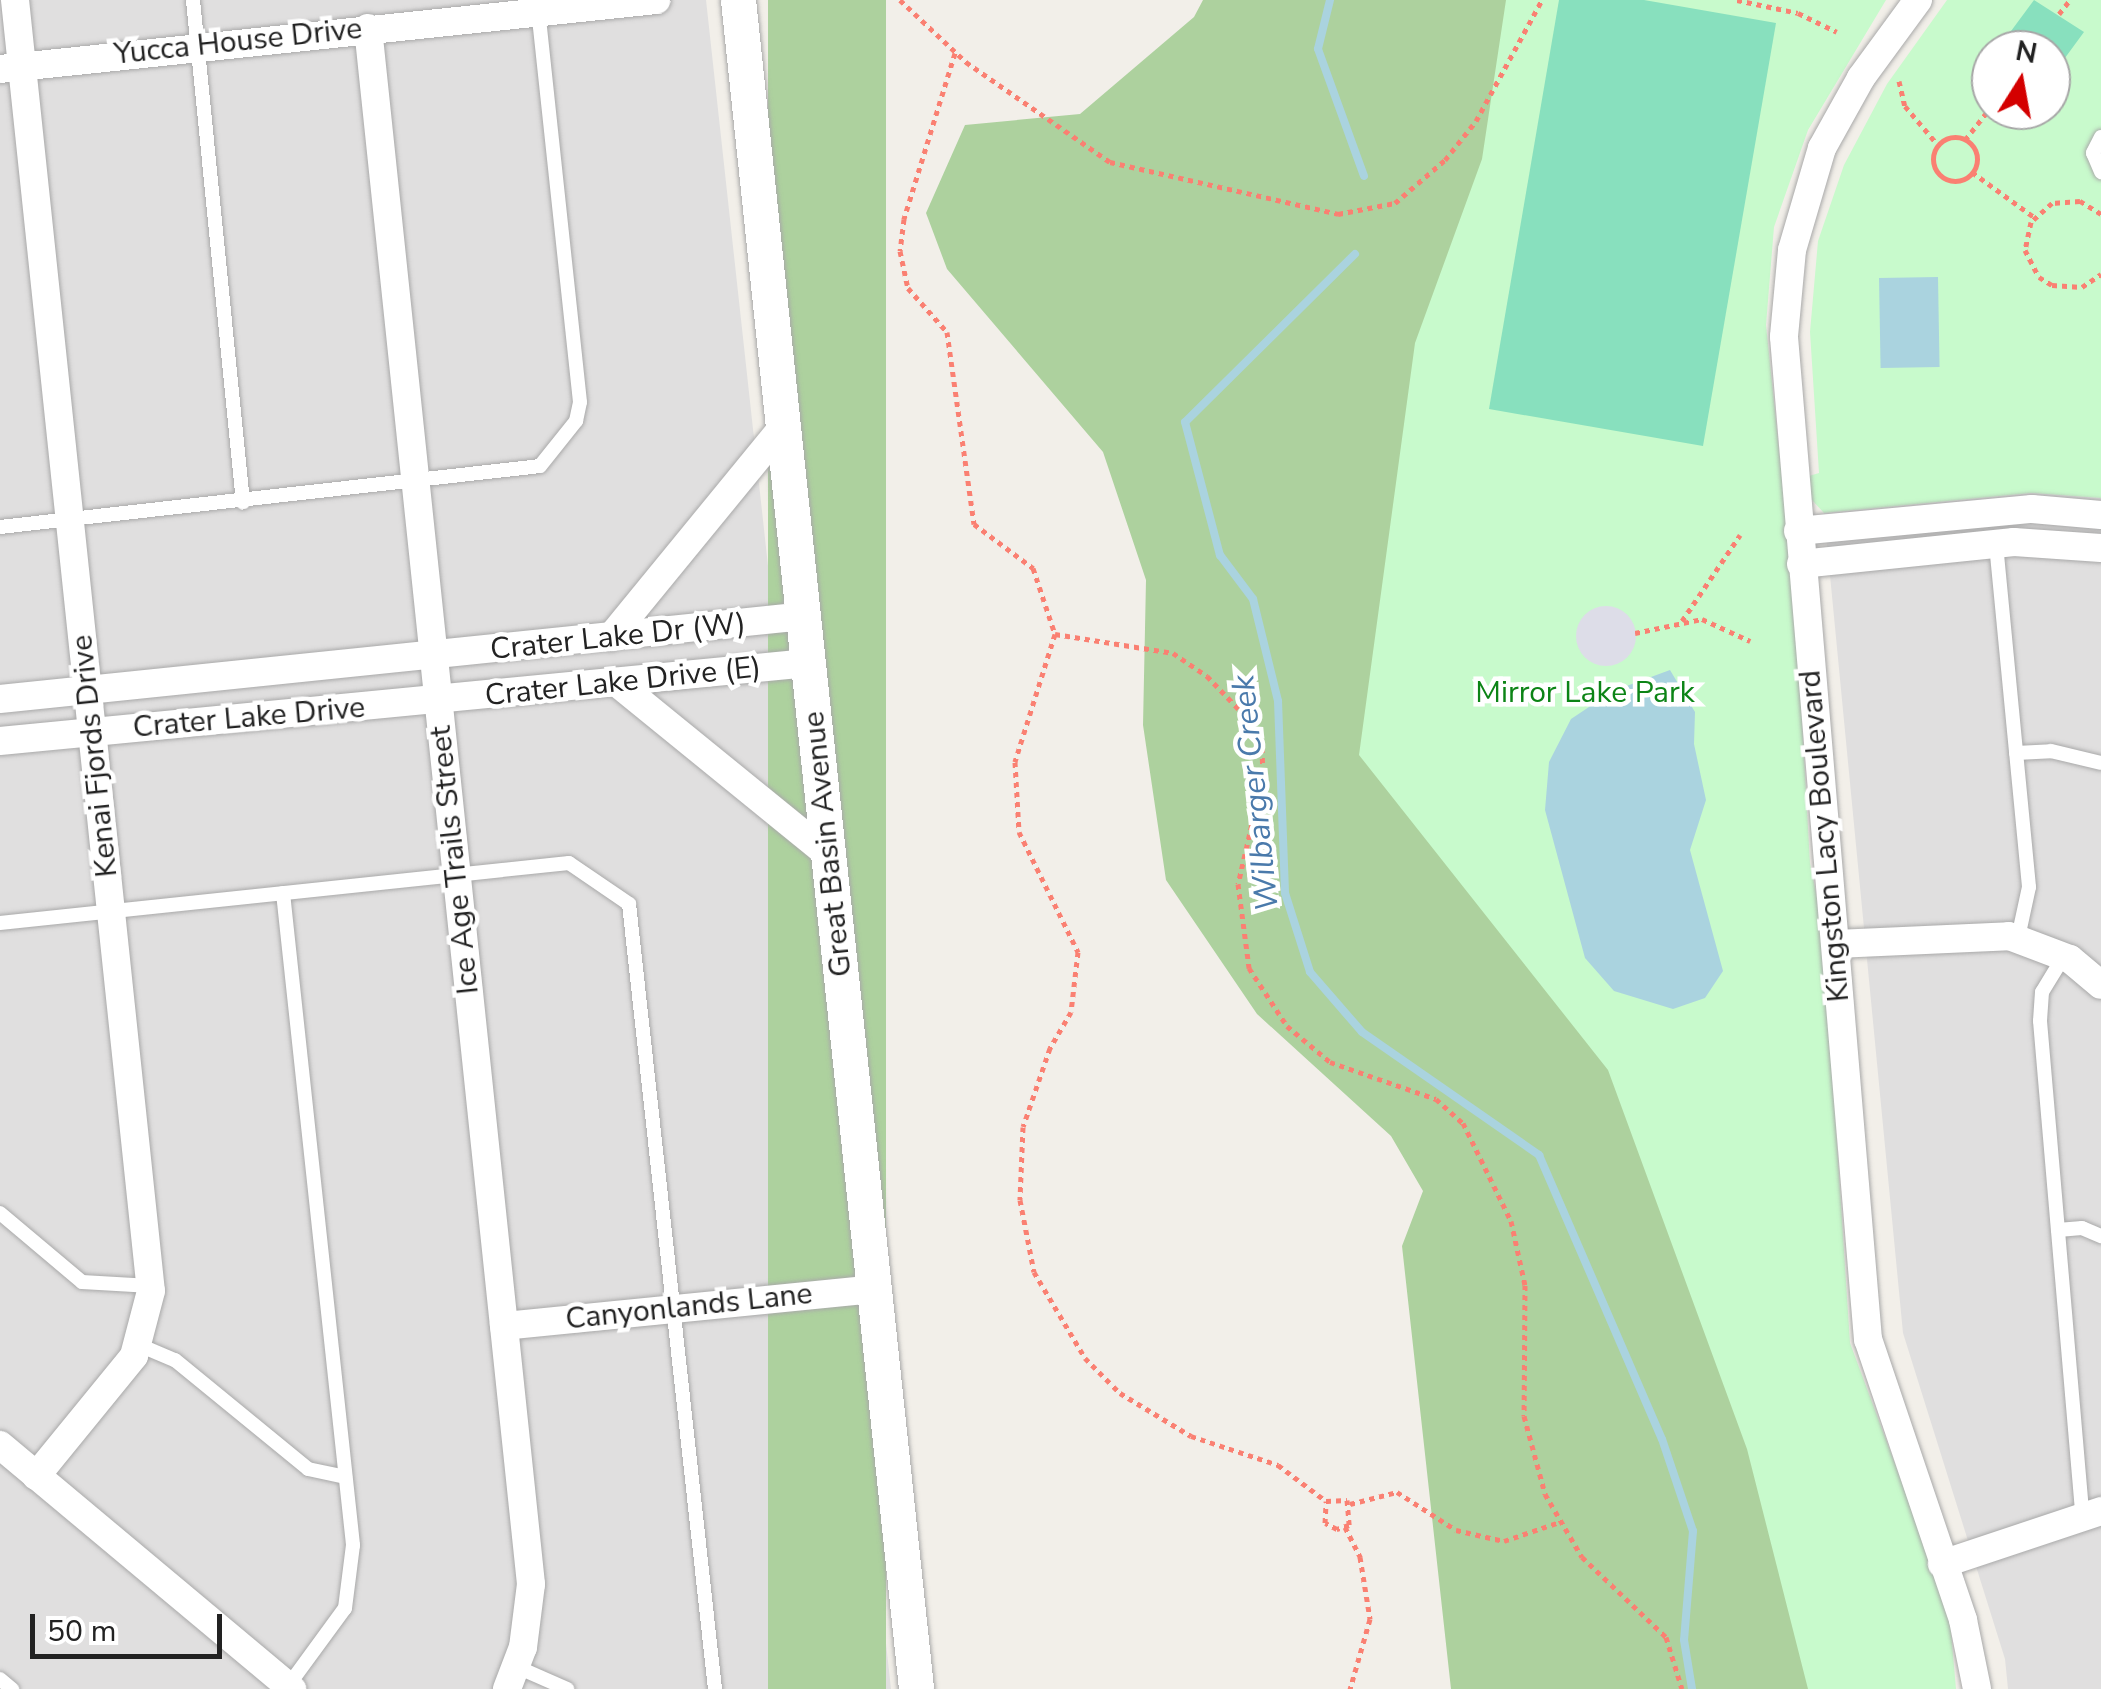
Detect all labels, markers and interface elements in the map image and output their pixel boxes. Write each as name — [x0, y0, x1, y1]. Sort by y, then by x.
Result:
street label: Yucca House Drive — [112, 11, 364, 73]
north arrow — [1971, 30, 2071, 130]
text: N — [2012, 32, 2040, 73]
street label: Crater Lake Dr (W) — [489, 606, 747, 668]
street label: Kenai Fjords Drive — [64, 633, 126, 879]
street label: Crater Lake Drive (E) — [483, 650, 763, 714]
street label: Kingston Lacy Boulevard — [1793, 669, 1857, 1003]
water label: Wilbarger Creek — [1225, 673, 1287, 913]
park label: Mirror Lake Park — [1475, 675, 1695, 711]
street label: Crater Lake Drive — [131, 690, 367, 746]
street label: Great Basin Avenue — [796, 709, 860, 979]
street label: Ice Age Trails Street — [423, 724, 487, 996]
street label: Canyonlands Lane — [564, 1276, 814, 1338]
scale bar — [35, 1594, 228, 1656]
text: 50 m — [47, 1611, 116, 1652]

